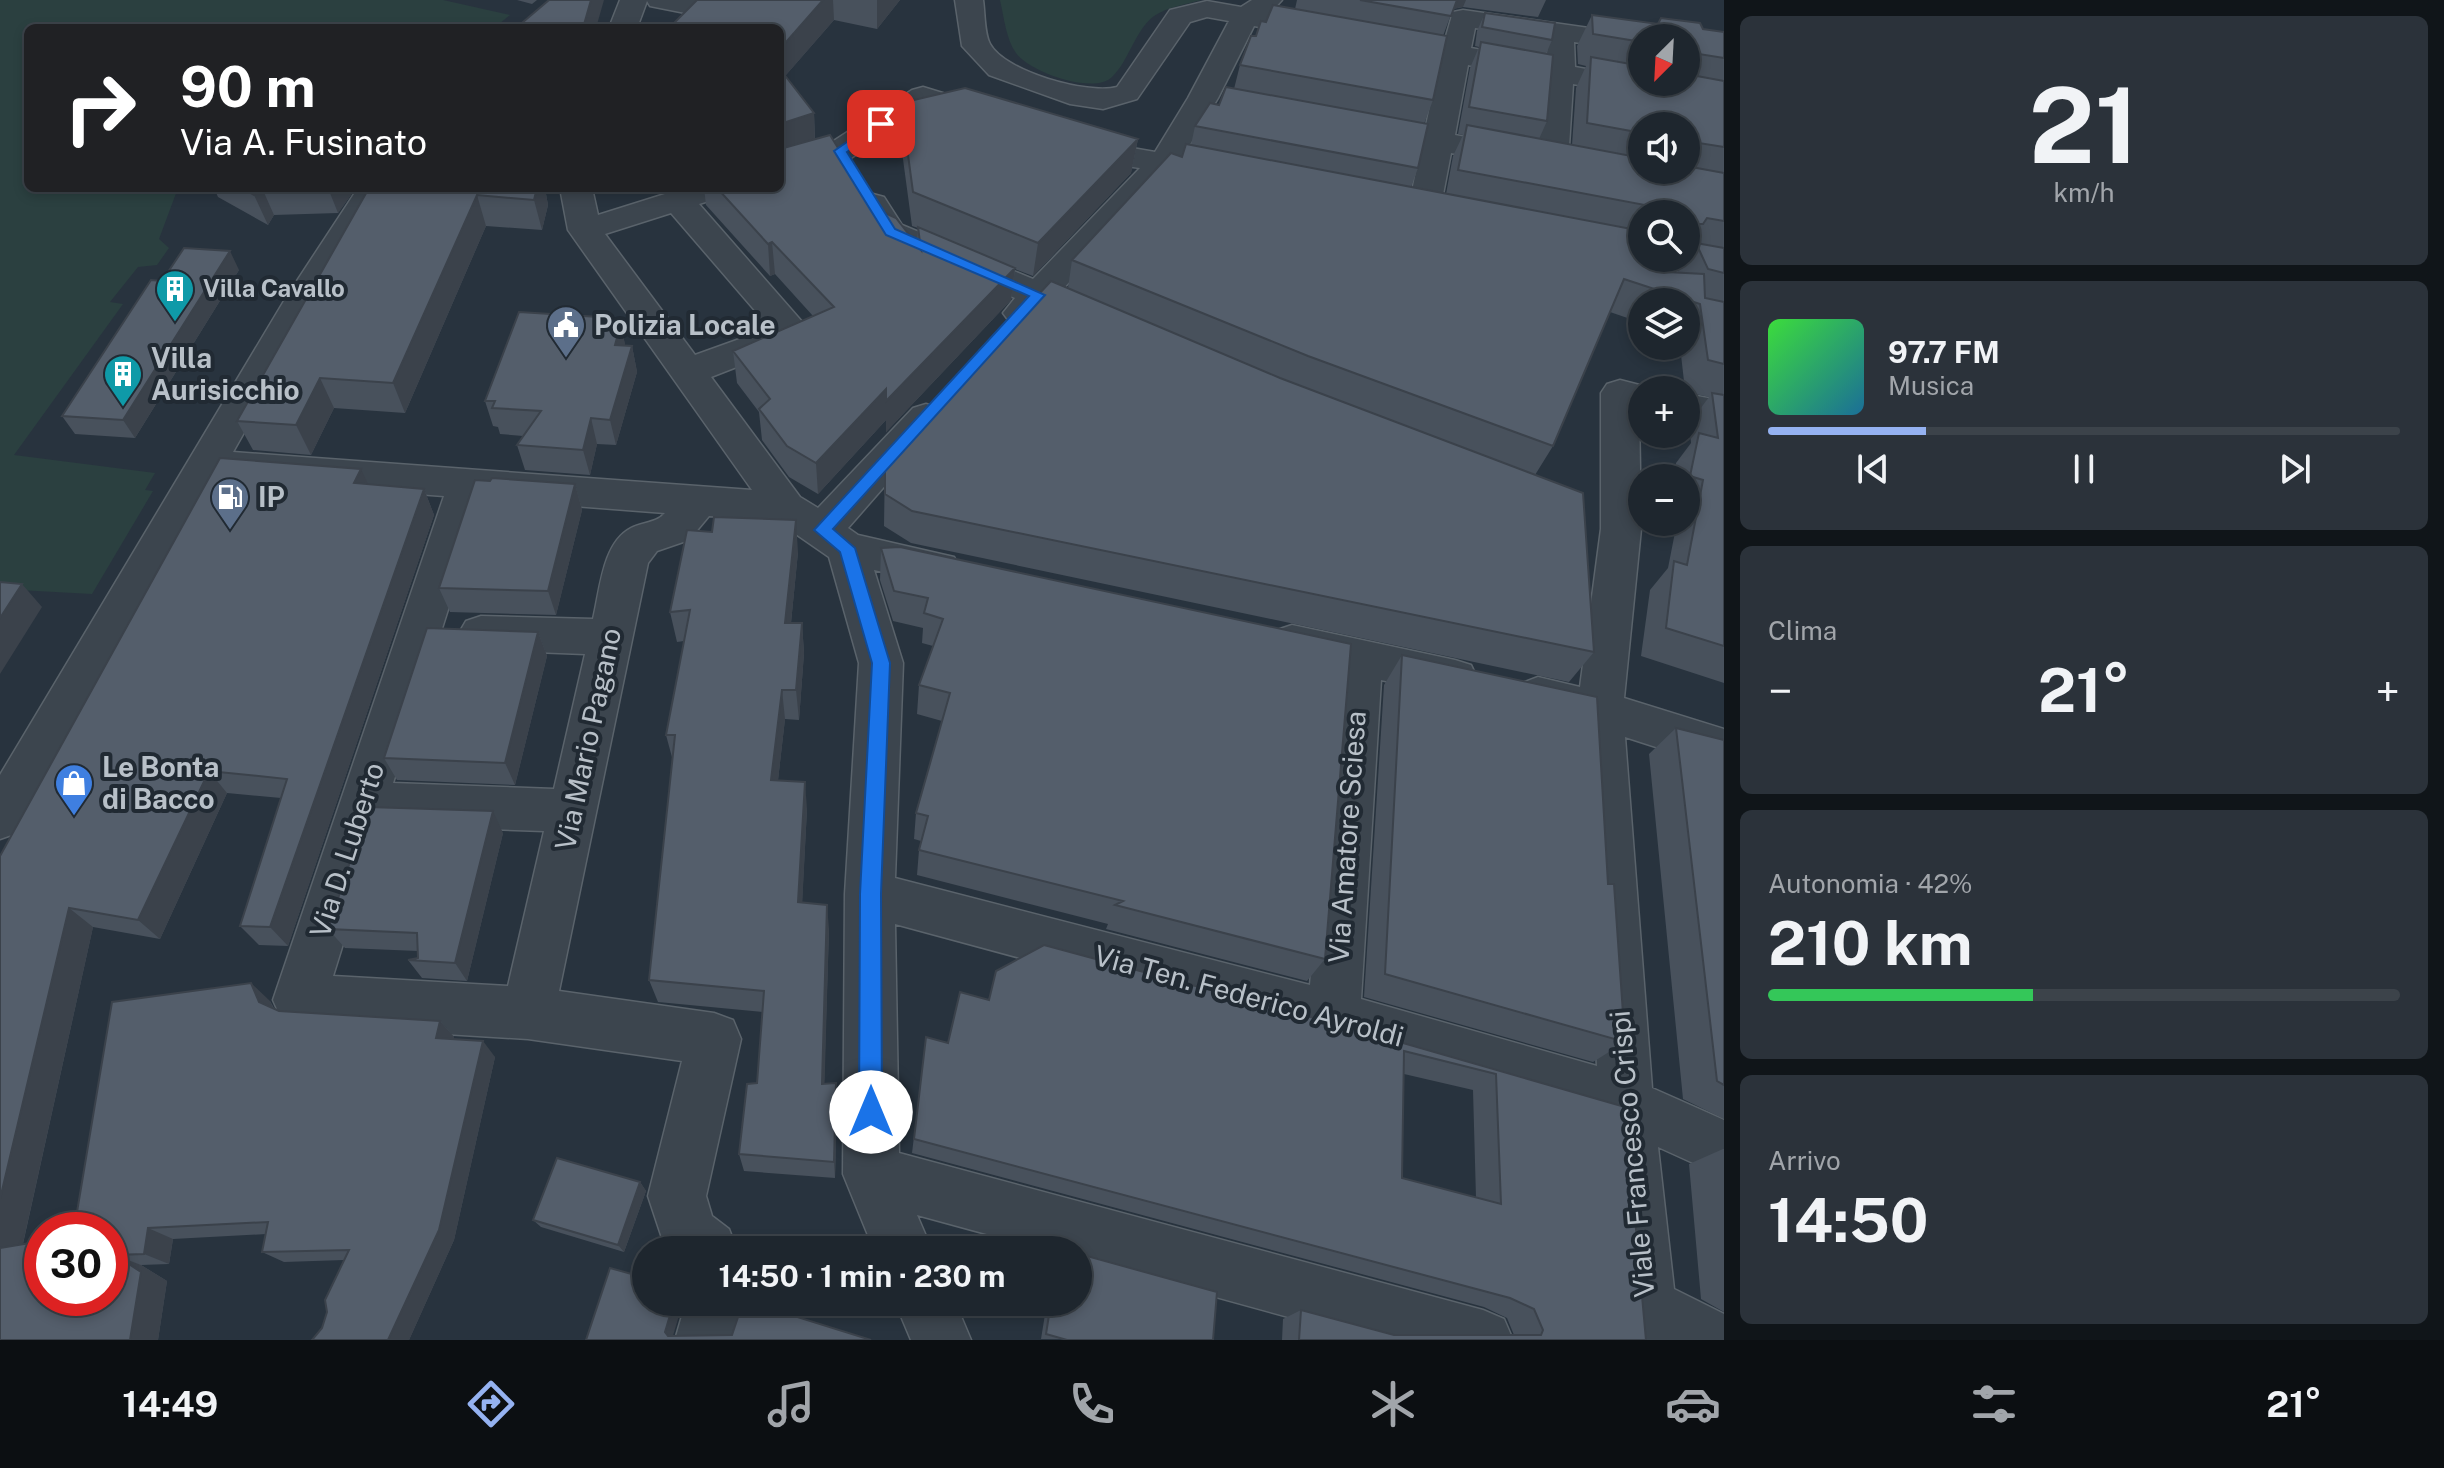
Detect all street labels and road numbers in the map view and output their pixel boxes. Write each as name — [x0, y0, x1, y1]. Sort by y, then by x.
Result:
street label: Via Mario Pagano — [548, 625, 627, 853]
street label: Via Amatore Sciesa — [1321, 710, 1372, 964]
street label: Via D. Luberto — [303, 758, 390, 942]
street label: Via Ten. Federico Ayroldi — [1091, 938, 1408, 1053]
street label: Viale Francesco Crispi — [1603, 1009, 1660, 1299]

